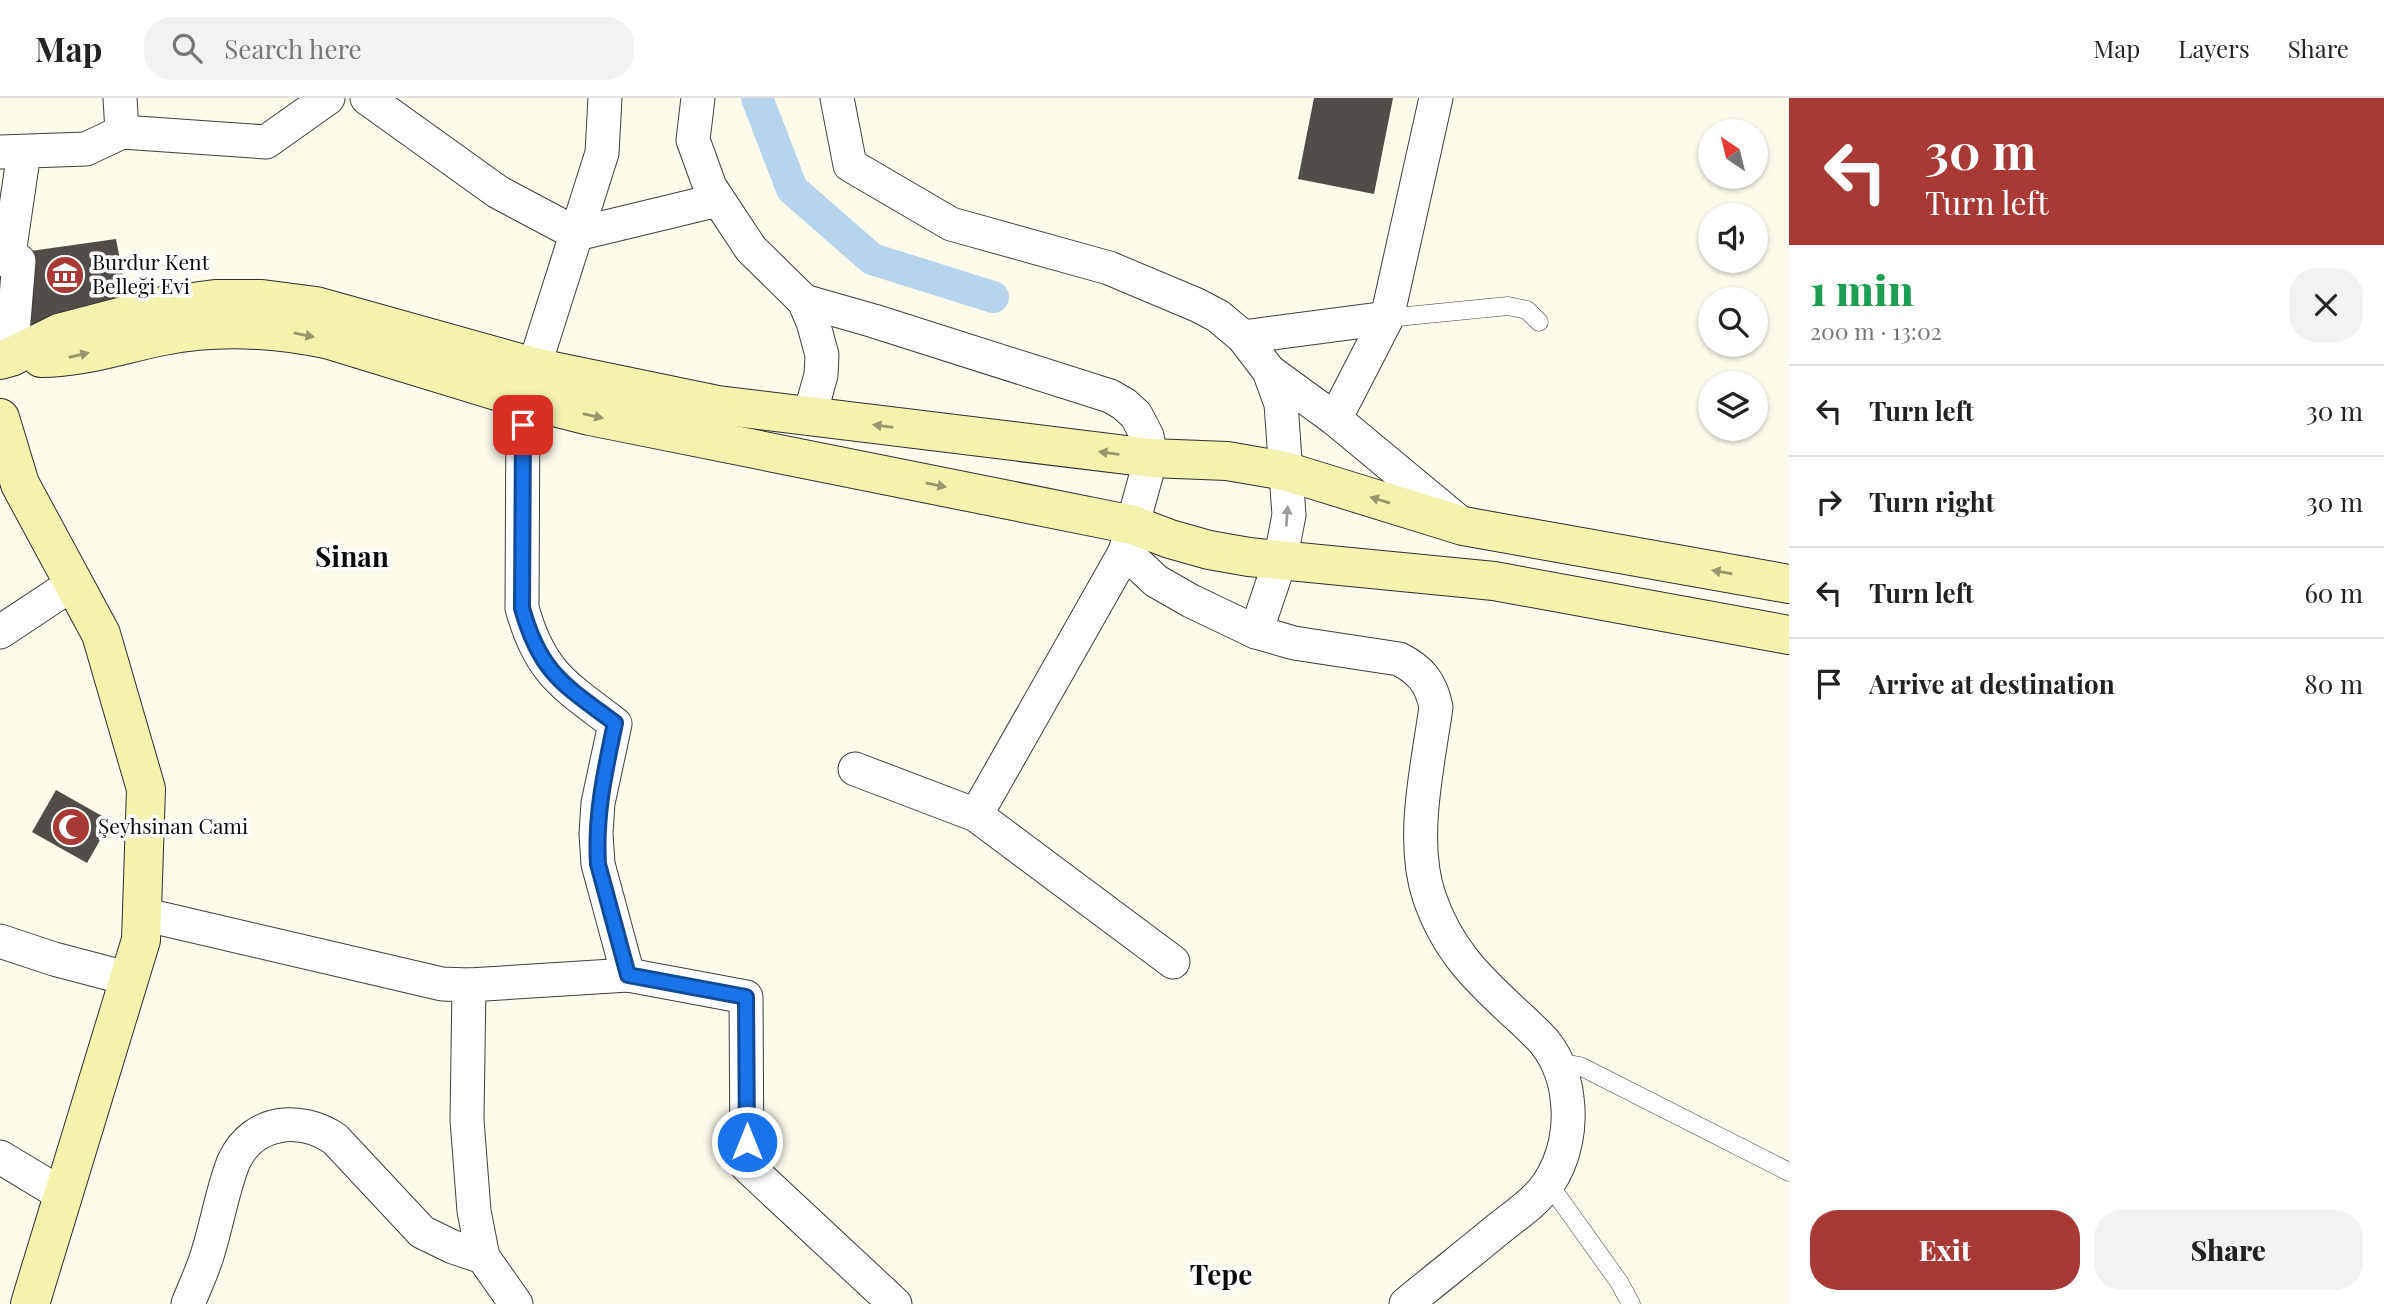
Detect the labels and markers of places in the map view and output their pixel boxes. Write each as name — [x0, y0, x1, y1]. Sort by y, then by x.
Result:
place label: Burdur Kent Belleği Evi — [92, 247, 210, 299]
museum icon: Burdur Kent Belleği Evi — [44, 254, 86, 296]
pin — [493, 395, 553, 455]
mosque icon: Şeyhsinan Cami — [50, 806, 92, 848]
place label: Şeyhsinan Cami — [98, 811, 248, 839]

